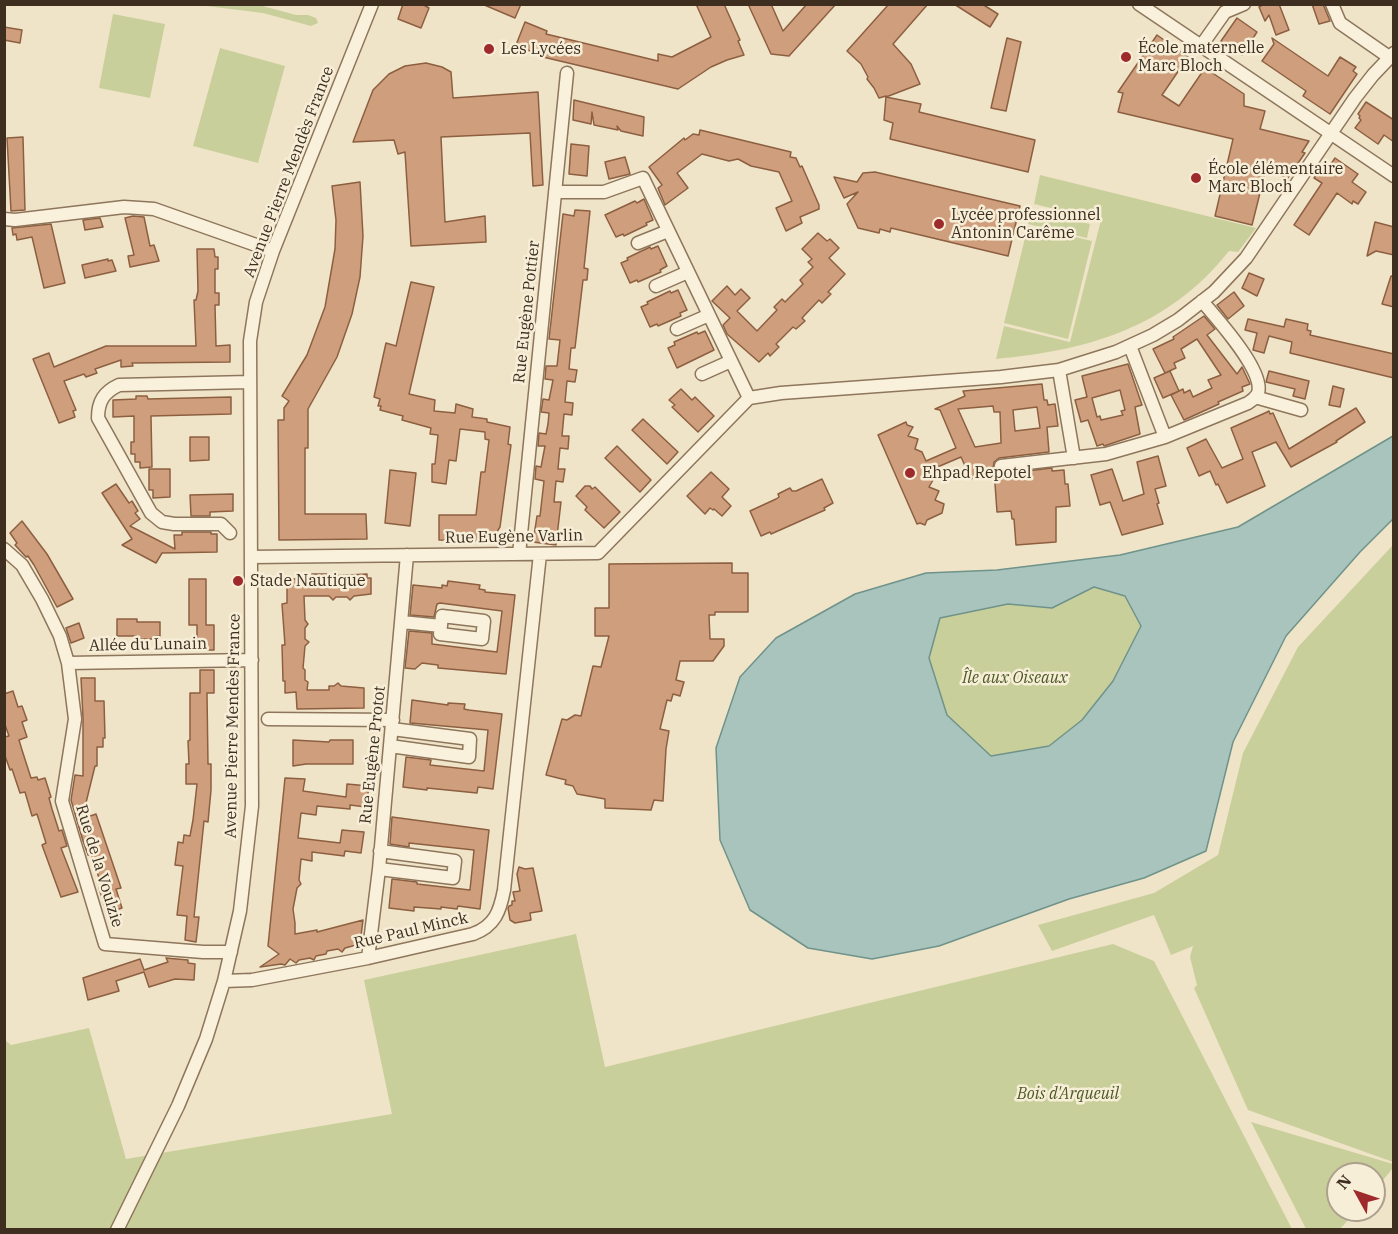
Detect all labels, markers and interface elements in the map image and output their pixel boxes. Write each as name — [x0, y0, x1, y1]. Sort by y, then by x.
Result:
place label: École maternelle Marc Bloch — [1138, 38, 1264, 76]
place label: Les Lycées — [501, 39, 581, 59]
marker: Les Lycées — [482, 42, 496, 56]
marker: École maternelle Marc Bloch — [1119, 50, 1133, 64]
street label: Avenue Pierre Mendès France — [240, 64, 338, 280]
place label: École élémentaire Marc Bloch — [1208, 159, 1343, 197]
marker: École élémentaire Marc Bloch — [1189, 171, 1203, 185]
place label: Lycée professionnel Antonin Carême — [951, 205, 1101, 243]
marker: Lycée professionnel Antonin Carême — [932, 217, 946, 231]
street label: Rue Eugène Pottier — [510, 240, 544, 384]
place label: Ehpad Repotel — [922, 463, 1031, 483]
marker: Ehpad Repotel — [903, 466, 917, 480]
street label: Rue Eugène Varlin — [445, 526, 583, 548]
place label: Stade Nautique — [250, 571, 365, 591]
marker: Stade Nautique — [231, 574, 245, 588]
street label: Avenue Pierre Mendès France — [221, 613, 245, 839]
street label: Allée du Lunain — [89, 634, 207, 656]
park label: Île aux Oiseaux — [962, 668, 1068, 688]
street label: Rue Eugène Protot — [356, 685, 390, 825]
street label: Rue de la Voulzie — [71, 802, 127, 930]
street label: Rue Paul Minck — [352, 909, 470, 953]
park label: Bois d'Arqueuil — [1017, 1084, 1119, 1104]
north arrow — [1326, 1162, 1386, 1222]
text: N — [1332, 1170, 1355, 1193]

